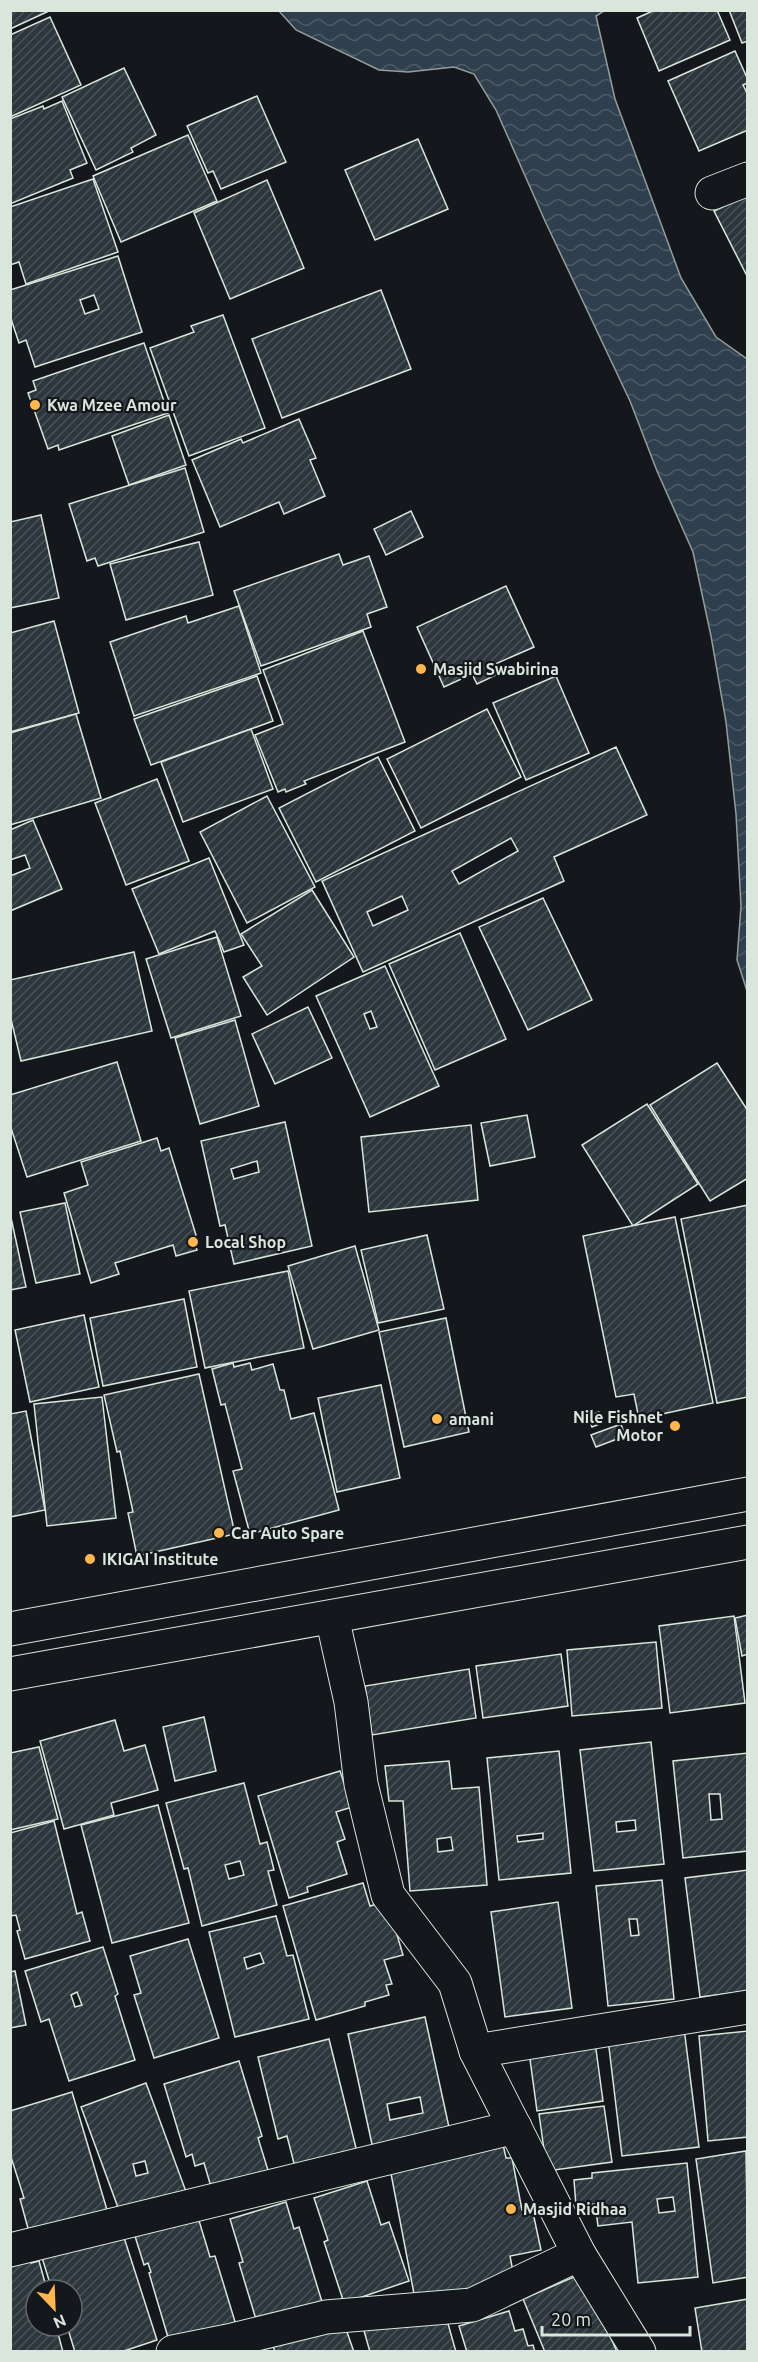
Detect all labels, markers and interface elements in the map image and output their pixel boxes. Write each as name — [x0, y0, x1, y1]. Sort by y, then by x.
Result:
place label: Kwa Mzee Amour — [47, 396, 177, 414]
marker: Kwa Mzee Amour — [28, 398, 42, 412]
place label: Masjid Swabirina — [433, 660, 559, 678]
marker: Masjid Swabirina — [414, 662, 428, 676]
place label: Local Shop — [205, 1233, 286, 1251]
marker: Local Shop — [186, 1235, 200, 1249]
place label: Nile Fishnet Motor — [573, 1408, 663, 1444]
place label: amani — [449, 1410, 494, 1428]
marker: amani — [430, 1412, 444, 1426]
marker: Nile Fishnet Motor — [668, 1419, 682, 1433]
place label: Car Auto Spare — [231, 1524, 344, 1542]
marker: Car Auto Spare — [212, 1526, 226, 1540]
place label: IKIGAI Institute — [102, 1550, 218, 1568]
marker: IKIGAI Institute — [83, 1552, 97, 1566]
place label: Masjid Ridhaa — [523, 2200, 627, 2218]
marker: Masjid Ridhaa — [504, 2202, 518, 2216]
north arrow — [24, 2278, 84, 2338]
scale bar — [542, 2299, 690, 2337]
text: 20 m — [551, 2309, 591, 2329]
text: N — [51, 2311, 69, 2332]

